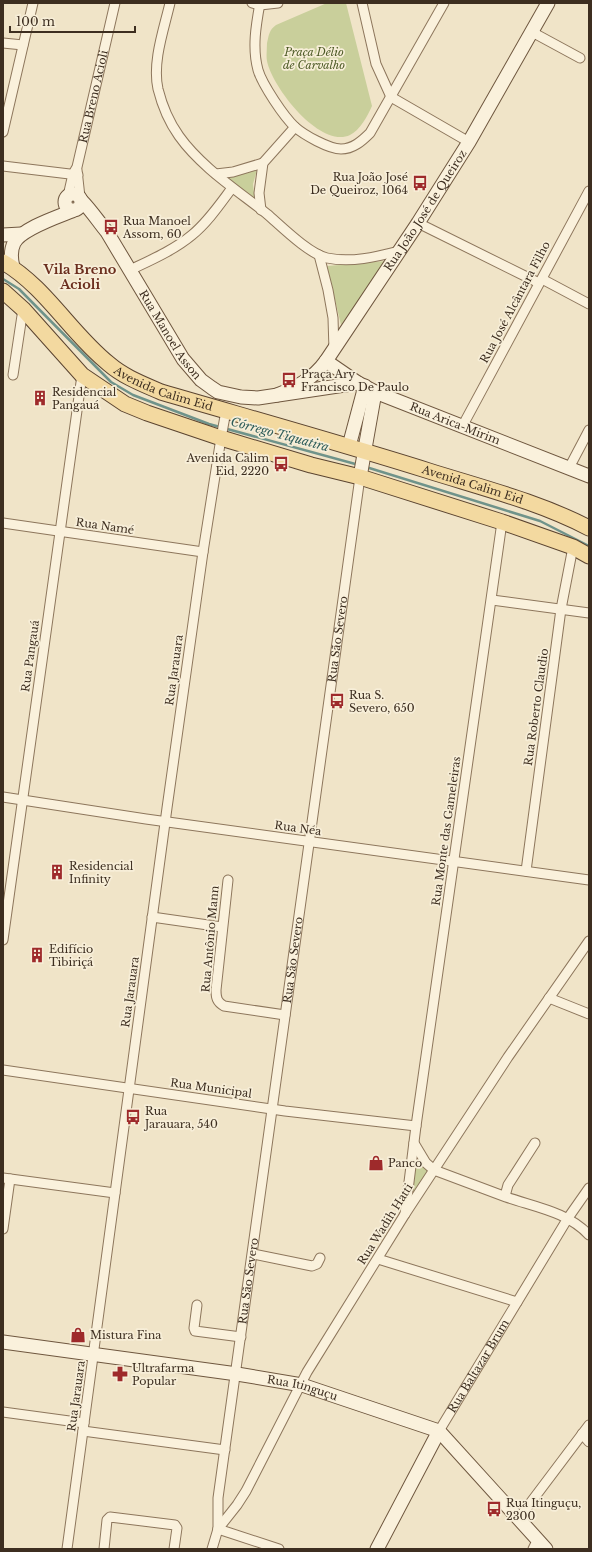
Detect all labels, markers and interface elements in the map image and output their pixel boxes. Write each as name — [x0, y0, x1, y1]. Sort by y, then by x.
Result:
scale bar — [10, 8, 135, 34]
text: 100 m — [16, 14, 55, 29]
park label: Praça Délio de Carvalho — [283, 45, 345, 72]
street label: Rua Breno Acioli — [76, 48, 111, 144]
street label: Rua João José de Queiroz — [381, 147, 470, 274]
place label: Rua João José De Queiroz, 1064 — [310, 170, 408, 197]
bus stop icon: Rua João José De Queiroz, 1064 — [411, 174, 429, 192]
place label: Rua Manoel Assom, 60 — [122, 214, 191, 241]
bus stop icon: Rua Manoel Assom, 60 — [102, 218, 120, 236]
street label: Rua José Alcântara Filho — [477, 239, 553, 365]
district label: Vila Breno Acioli — [43, 261, 117, 293]
street label: Rua Manoel Asson — [136, 287, 205, 383]
street label: Avenida Calim Eid — [110, 363, 215, 414]
place label: Praça Ary Francisco De Paulo — [301, 367, 409, 394]
bus stop icon: Praça Ary Francisco De Paulo — [280, 371, 298, 389]
place label: Residencial Pangauá — [52, 385, 117, 412]
building icon: Residencial Pangauá — [31, 389, 49, 407]
street label: Rua Arica-Mirim — [408, 399, 502, 447]
water label: Córrego Tiquatira — [229, 414, 331, 454]
place label: Avenida Calim Eid, 2220 — [185, 451, 269, 478]
bus stop icon: Avenida Calim Eid, 2220 — [272, 455, 290, 473]
street label: Avenida Calim Eid — [419, 462, 526, 507]
street label: Rua Namé — [75, 515, 135, 537]
street label: Rua São Severo — [325, 595, 350, 683]
street label: Rua Pangauá — [18, 618, 42, 693]
street label: Rua Jarauara — [162, 633, 186, 706]
street label: Rua Roberto Claudio — [521, 647, 551, 767]
place label: Rua S. Severo, 650 — [349, 688, 415, 715]
bus stop icon: Rua S. Severo, 650 — [328, 692, 346, 710]
street label: Rua Monte das Gameleiras — [429, 755, 463, 907]
street label: Rua Néa — [274, 818, 323, 838]
place label: Residencial Infinity — [69, 859, 134, 886]
building icon: Residencial Infinity — [48, 863, 66, 881]
street label: Rua Antônio Mann — [198, 885, 222, 993]
street label: Rua São Severo — [280, 916, 306, 1004]
place label: Edifício Tibiriçá — [49, 942, 94, 969]
building icon: Edifício Tibiriçá — [28, 946, 46, 964]
street label: Rua Jarauara — [118, 955, 142, 1028]
street label: Rua Municipal — [169, 1075, 253, 1101]
place label: Rua Jarauara, 540 — [143, 1104, 218, 1131]
bus stop icon: Rua Jarauara, 540 — [124, 1108, 142, 1126]
shop icon: Panco — [367, 1154, 385, 1172]
place label: Panco — [388, 1156, 422, 1170]
street label: Rua Wadih Hatti — [354, 1181, 416, 1267]
street label: Rua São Severo — [235, 1237, 261, 1325]
street label: Rua Baltazar Brum — [445, 1316, 512, 1415]
shop icon: Mistura Fina — [69, 1326, 87, 1344]
place label: Mistura Fina — [90, 1328, 162, 1342]
street label: Rua Jarauara — [64, 1359, 88, 1432]
place label: Ultrafarma Popular — [132, 1361, 195, 1388]
pharmacy icon: Ultrafarma Popular — [111, 1365, 129, 1383]
street label: Rua Itinguçu — [266, 1372, 340, 1404]
place label: Rua Itinguçu, 2300 — [506, 1496, 581, 1523]
bus stop icon: Rua Itinguçu, 2300 — [485, 1500, 503, 1518]

